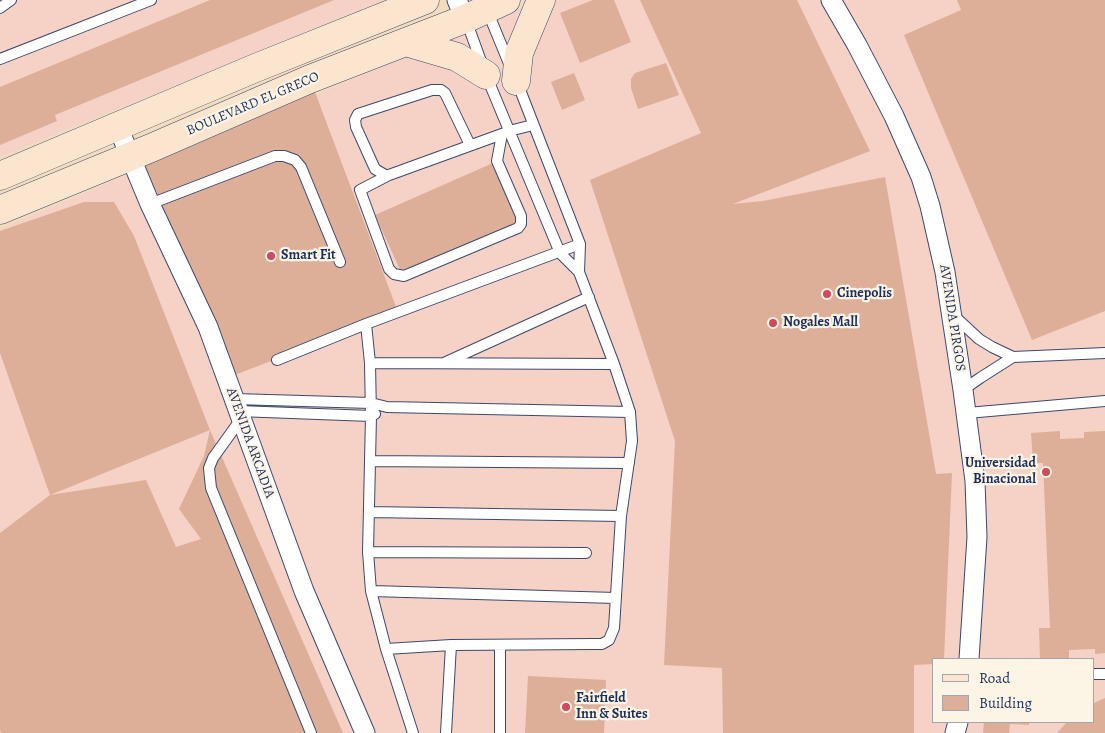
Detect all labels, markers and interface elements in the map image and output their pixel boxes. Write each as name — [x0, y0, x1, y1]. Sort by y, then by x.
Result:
street label: BOULEVARD EL GRECO — [184, 68, 322, 140]
place label: Smart Fit — [281, 248, 336, 264]
marker: Smart Fit — [265, 250, 277, 262]
street label: AVENIDA PIRGOS — [935, 263, 969, 373]
place label: Cinepolis — [837, 286, 892, 302]
marker: Cinepolis — [821, 288, 833, 300]
place label: Nogales Mall — [783, 315, 858, 331]
marker: Nogales Mall — [767, 317, 779, 329]
street label: AVENIDA ARCADIA — [222, 385, 278, 501]
place label: Universidad Binacional — [965, 456, 1036, 488]
marker: Universidad Binacional — [1040, 466, 1052, 478]
legend — [932, 658, 1095, 723]
text: Road — [979, 668, 1010, 688]
place label: Fairfield Inn & Suites — [576, 691, 648, 724]
text: Building — [979, 693, 1032, 713]
marker: Fairfield Inn & Suites — [560, 701, 572, 713]

